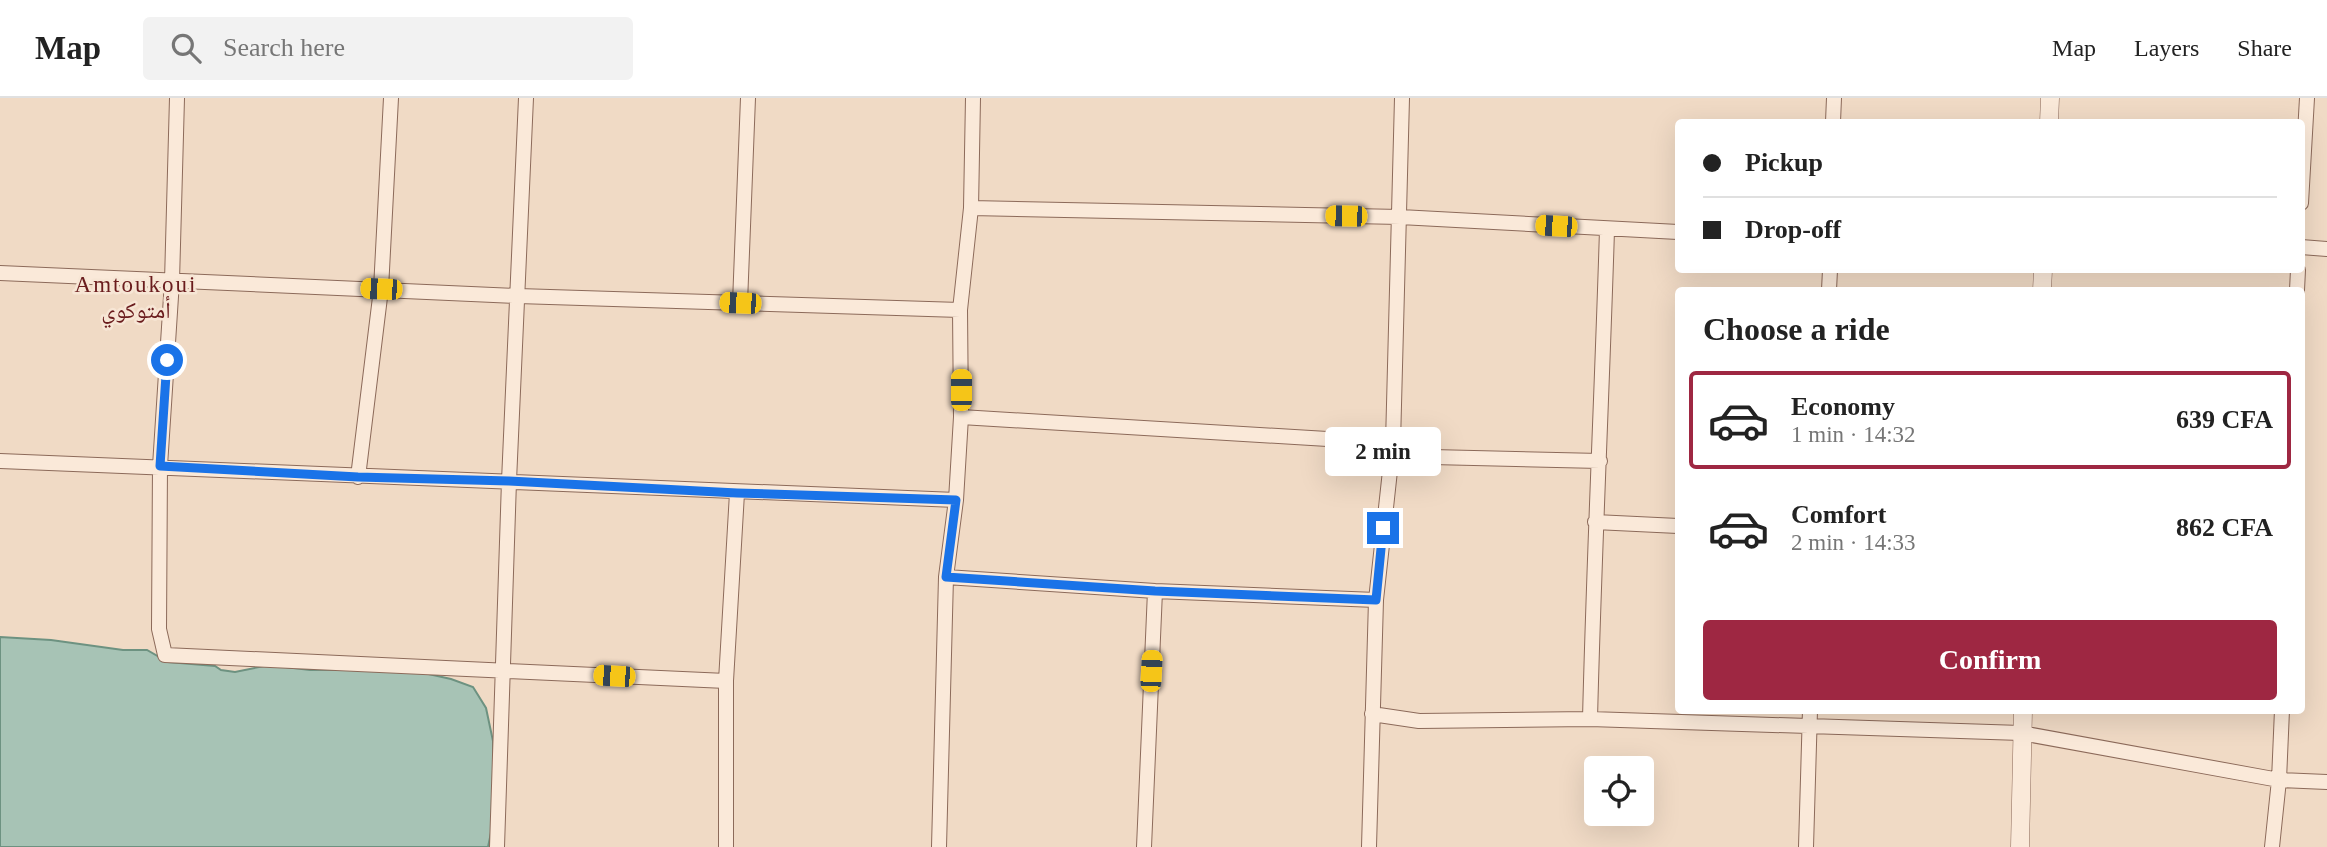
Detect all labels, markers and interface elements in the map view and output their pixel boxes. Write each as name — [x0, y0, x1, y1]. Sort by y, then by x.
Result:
search box — [143, 17, 633, 80]
icon: search — [167, 29, 205, 67]
text: Map — [35, 30, 101, 66]
text: Search here — [223, 33, 345, 62]
text: Map — [2052, 35, 2096, 61]
text: Layers — [2134, 35, 2199, 61]
text: Share — [2237, 35, 2292, 61]
text: Pickup — [1745, 148, 1823, 177]
car — [1325, 205, 1368, 227]
car — [1535, 214, 1578, 238]
text: Drop-off — [1745, 215, 1841, 244]
district label: Amtoukoui أمتوكوي — [75, 272, 197, 328]
car — [360, 278, 403, 300]
car — [719, 292, 762, 314]
text: Choose a ride — [1703, 311, 1890, 347]
route start — [151, 344, 183, 376]
car — [951, 369, 972, 411]
icon: car — [1707, 389, 1770, 452]
text: Economy — [1791, 392, 1895, 421]
text: 639 CFA — [2176, 405, 2273, 434]
text: 1 min · 14:32 — [1791, 422, 1916, 447]
callout: 2 min — [1325, 426, 1441, 476]
text: 2 min — [1355, 439, 1411, 464]
icon: car — [1707, 497, 1770, 560]
text: Comfort — [1791, 500, 1886, 529]
route end — [1367, 512, 1399, 544]
text: 862 CFA — [2176, 513, 2273, 542]
text: 2 min · 14:33 — [1791, 530, 1916, 555]
button: Confirm — [1703, 620, 2277, 700]
car — [1140, 649, 1163, 693]
car — [593, 664, 636, 688]
map controls — [1584, 756, 1654, 826]
button: locate — [1584, 756, 1654, 826]

